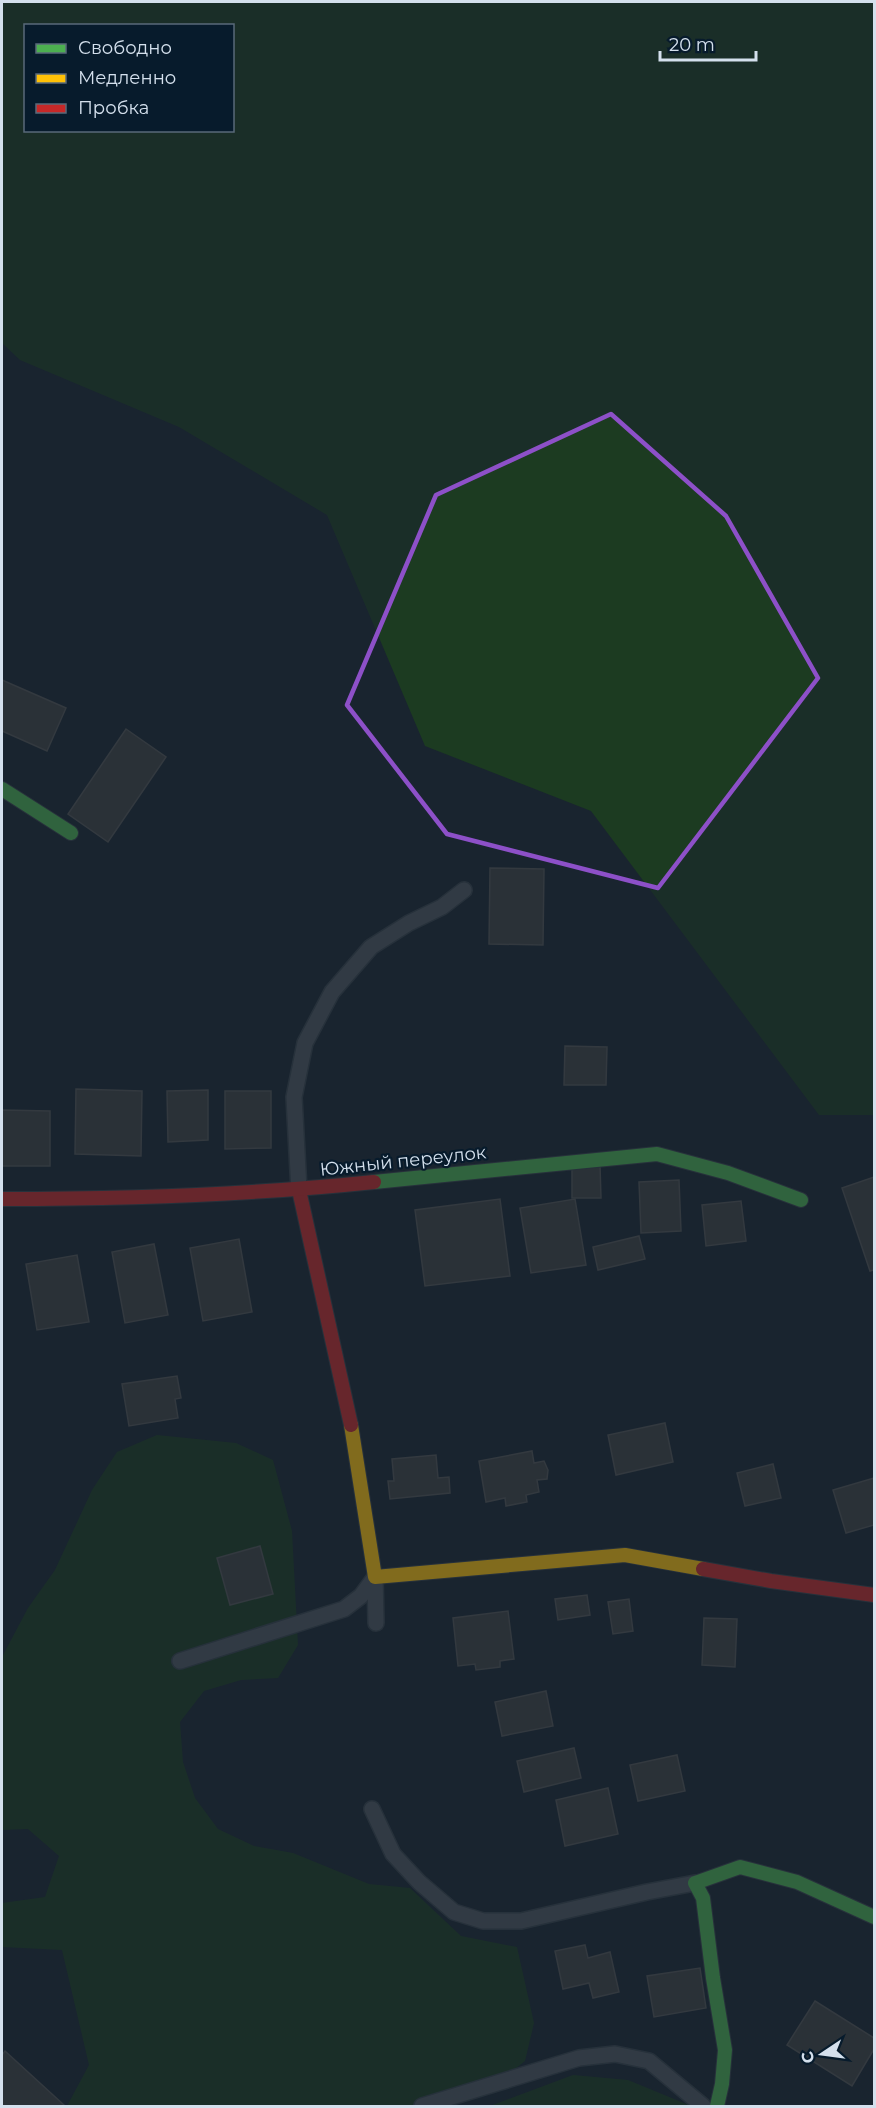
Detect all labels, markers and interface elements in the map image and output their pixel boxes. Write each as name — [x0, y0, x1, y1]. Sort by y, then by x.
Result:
legend — [24, 24, 234, 132]
scale bar — [660, 24, 756, 62]
text: 20 m — [669, 34, 715, 56]
text: Свободно — [78, 37, 172, 59]
text: Медленно — [78, 67, 176, 89]
text: Пробка — [78, 97, 149, 119]
street label: Южный переулок — [319, 1141, 488, 1181]
north arrow — [792, 2024, 852, 2084]
text: С — [797, 2049, 818, 2065]

